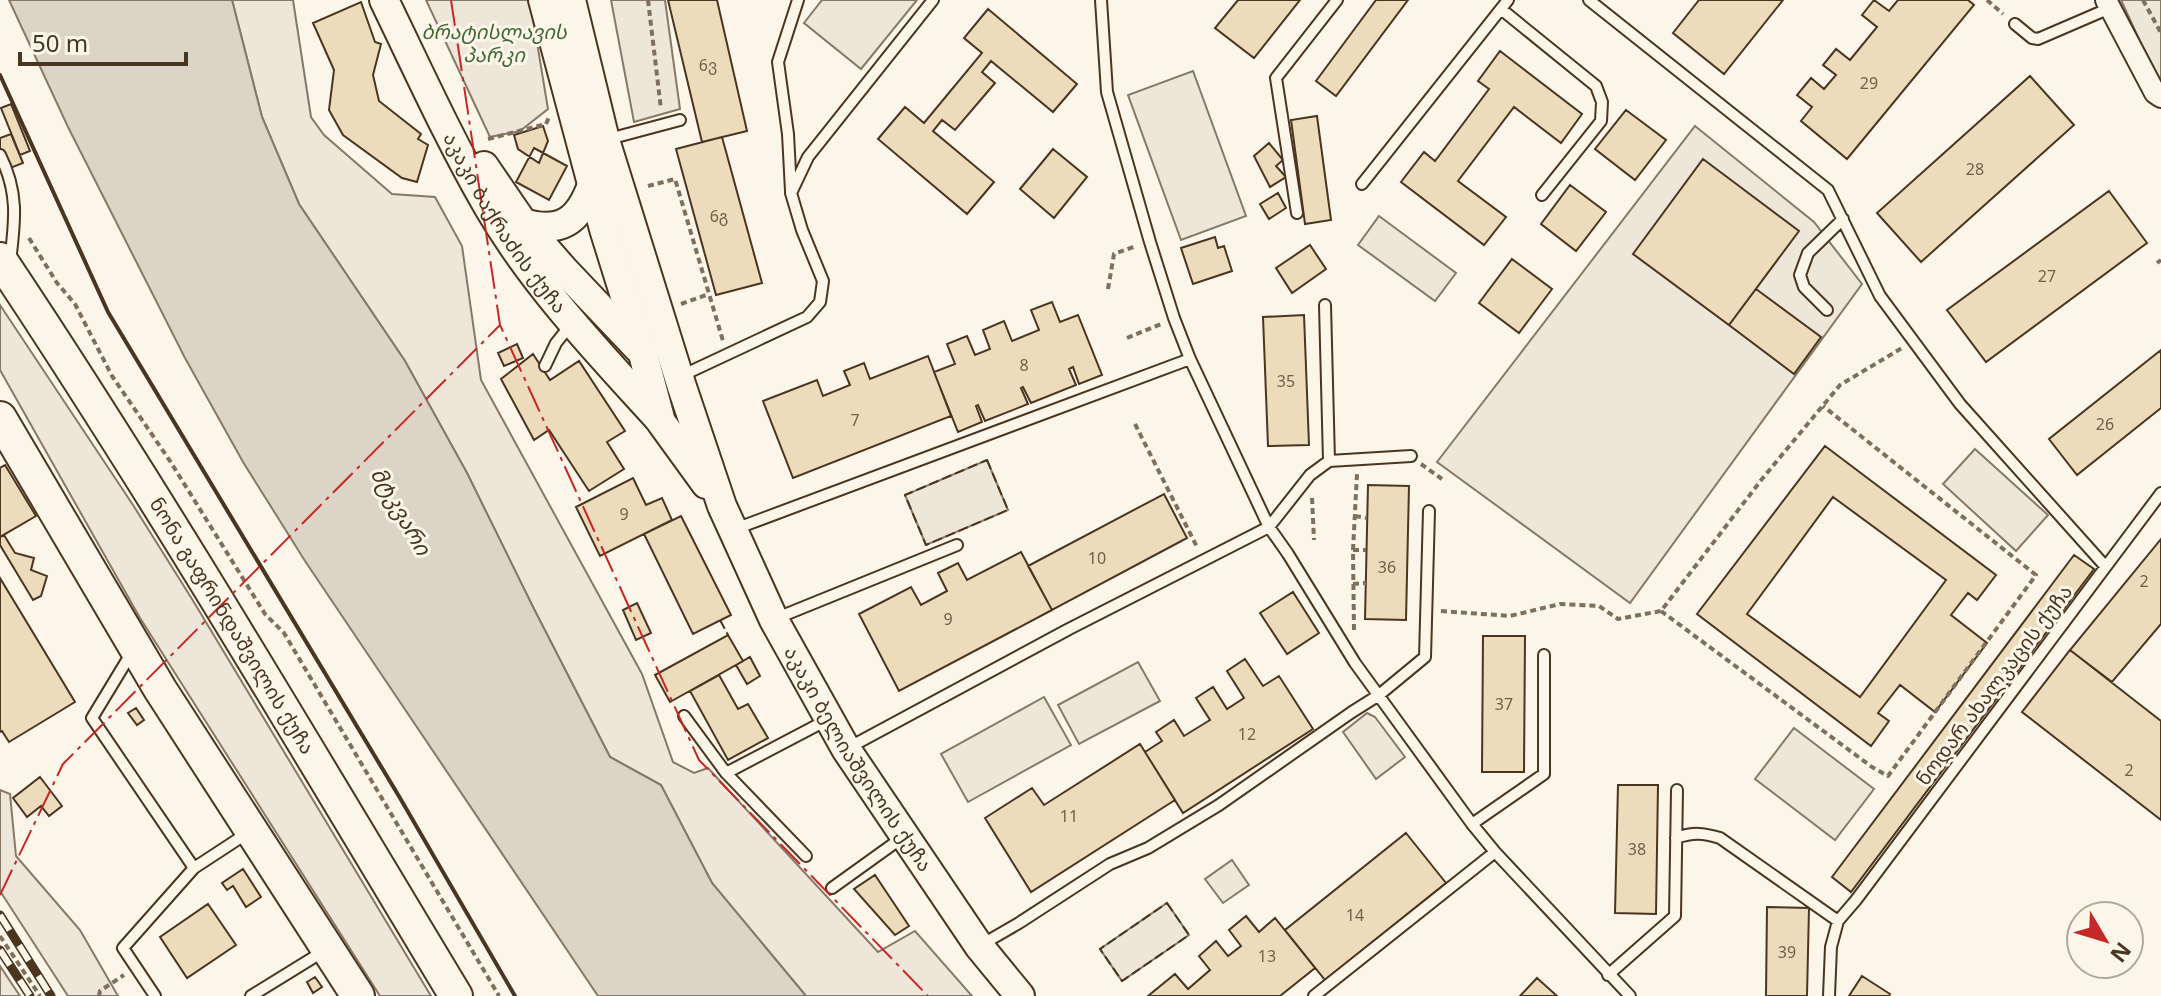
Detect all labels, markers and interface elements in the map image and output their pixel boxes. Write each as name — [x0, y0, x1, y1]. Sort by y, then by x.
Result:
scale bar — [20, 16, 186, 66]
park label: ბრატისლავის პარკი — [421, 18, 568, 68]
text: 50 m — [32, 26, 88, 59]
house number: 6ვ — [699, 54, 717, 76]
house number: 29 — [1860, 72, 1878, 94]
street label: აკაკი ბაქრაძის ქუჩა — [437, 127, 573, 319]
house number: 28 — [1966, 158, 1984, 180]
house number: 6გ — [710, 205, 728, 227]
house number: 27 — [2038, 265, 2056, 287]
house number: 8 — [1019, 354, 1029, 376]
house number: 35 — [1277, 370, 1295, 392]
house number: 7 — [850, 409, 860, 431]
house number: 26 — [2096, 413, 2114, 435]
water label: მტკვარი — [365, 461, 439, 561]
street label: ნონა გაფრინდაშვილის ქუჩა — [144, 492, 321, 759]
house number: 9 — [619, 503, 629, 525]
house number: 10 — [1088, 547, 1106, 569]
house number: 36 — [1378, 556, 1396, 578]
house number: 2 — [2139, 570, 2149, 592]
street label: ნოდარ ახალკაცის ქუჩა — [1909, 579, 2078, 791]
house number: 9 — [943, 608, 953, 630]
street label: აკაკი ბელიაშვილის ქუჩა — [778, 641, 939, 877]
house number: 37 — [1495, 693, 1513, 715]
house number: 12 — [1238, 723, 1256, 745]
house number: 2 — [2124, 759, 2134, 781]
house number: 11 — [1060, 805, 1078, 827]
house number: 38 — [1628, 838, 1646, 860]
north arrow — [2065, 900, 2145, 980]
house number: 14 — [1346, 904, 1364, 926]
text: N — [2104, 937, 2138, 969]
house number: 39 — [1778, 941, 1796, 963]
house number: 13 — [1258, 945, 1276, 967]

